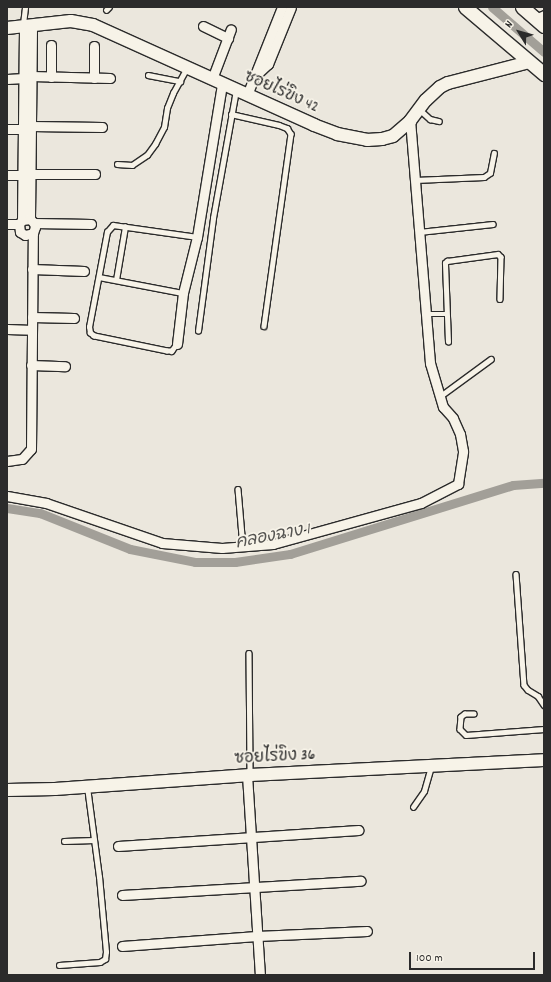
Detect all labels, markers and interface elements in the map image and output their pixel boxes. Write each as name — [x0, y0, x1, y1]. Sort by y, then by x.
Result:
north arrow — [499, 12, 539, 52]
text: N — [501, 18, 517, 32]
street label: ซอยไร่ขิง 42 — [241, 68, 321, 118]
water label: คลองฉาง 1 — [234, 521, 312, 555]
street label: ซอยไร่ขิง 36 — [234, 746, 316, 770]
scale bar — [411, 944, 537, 970]
text: 100 m — [416, 950, 443, 967]

